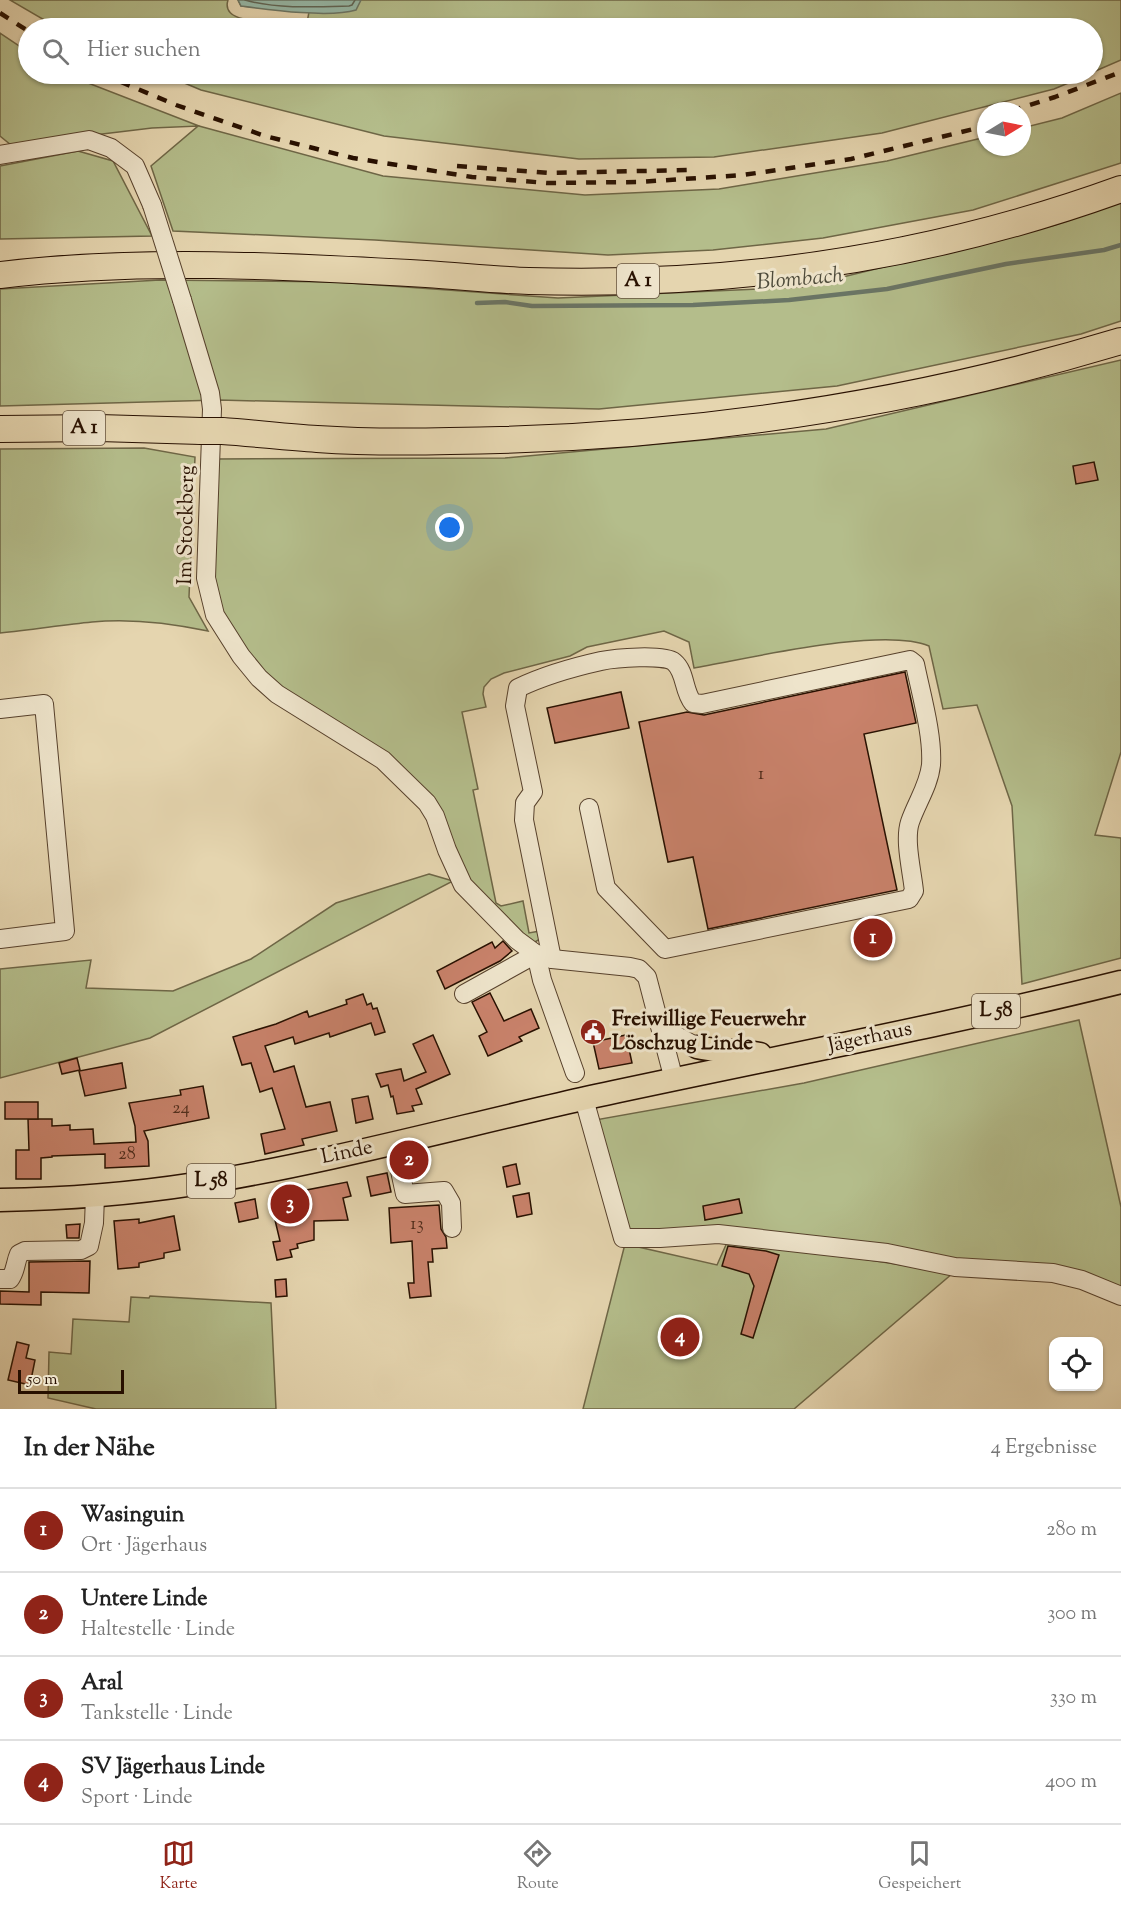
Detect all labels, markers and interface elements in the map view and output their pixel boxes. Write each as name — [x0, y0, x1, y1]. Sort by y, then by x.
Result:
search box — [18, 18, 1103, 84]
icon: search — [39, 35, 72, 68]
text: Hier suchen — [87, 35, 201, 67]
north arrow — [977, 102, 1031, 156]
water label: Blombach — [755, 260, 845, 300]
road number: A 1 — [617, 264, 659, 298]
road number: A 1 — [63, 411, 105, 445]
street label: Im Stockberg — [171, 465, 203, 585]
your location — [435, 513, 464, 542]
house number: 1 — [758, 762, 764, 788]
pin: 1 — [854, 916, 892, 960]
road number: L 58 — [972, 994, 1020, 1028]
place label: Freiwillige Feuerwehr Löschzug Linde — [612, 1005, 806, 1059]
street label: Jägerhaus — [824, 1014, 915, 1062]
public building icon: Freiwillige Feuerwehr Löschzug Linde — [578, 1017, 608, 1047]
house number: 24 — [172, 1096, 190, 1122]
street label: Linde — [318, 1133, 376, 1173]
pin: 2 — [390, 1138, 428, 1182]
house number: 28 — [118, 1142, 136, 1168]
road number: L 58 — [187, 1164, 235, 1198]
pin: 3 — [270, 1182, 310, 1226]
house number: 13 — [410, 1212, 424, 1238]
pin: 4 — [660, 1314, 700, 1360]
map controls — [1049, 1337, 1103, 1391]
button: locate — [1049, 1337, 1103, 1391]
scale bar — [18, 1367, 124, 1394]
text: 50 m — [27, 1369, 58, 1392]
text: In der Nähe — [24, 1430, 155, 1467]
text: 4 Ergebnisse — [991, 1434, 1097, 1463]
text: Wasinguin — [81, 1500, 185, 1532]
text: 1 — [40, 1516, 47, 1545]
text: 280 m — [1046, 1516, 1097, 1545]
text: Ort · Jägerhaus — [81, 1532, 207, 1561]
text: Untere Linde — [81, 1584, 207, 1616]
text: 2 — [39, 1600, 48, 1629]
text: 300 m — [1047, 1600, 1097, 1629]
text: Haltestelle · Linde — [81, 1616, 235, 1645]
text: Aral — [81, 1668, 123, 1700]
text: 3 — [39, 1684, 48, 1713]
text: 330 m — [1050, 1684, 1097, 1713]
text: Tankstelle · Linde — [81, 1700, 233, 1729]
text: SV Jägerhaus Linde — [81, 1752, 265, 1784]
text: 4 — [38, 1768, 49, 1797]
text: 400 m — [1045, 1768, 1097, 1797]
text: Sport · Linde — [81, 1784, 193, 1813]
tab: Karte — [160, 1837, 197, 1896]
tab: Route — [517, 1837, 559, 1896]
tab: Gespeichert — [878, 1837, 961, 1896]

